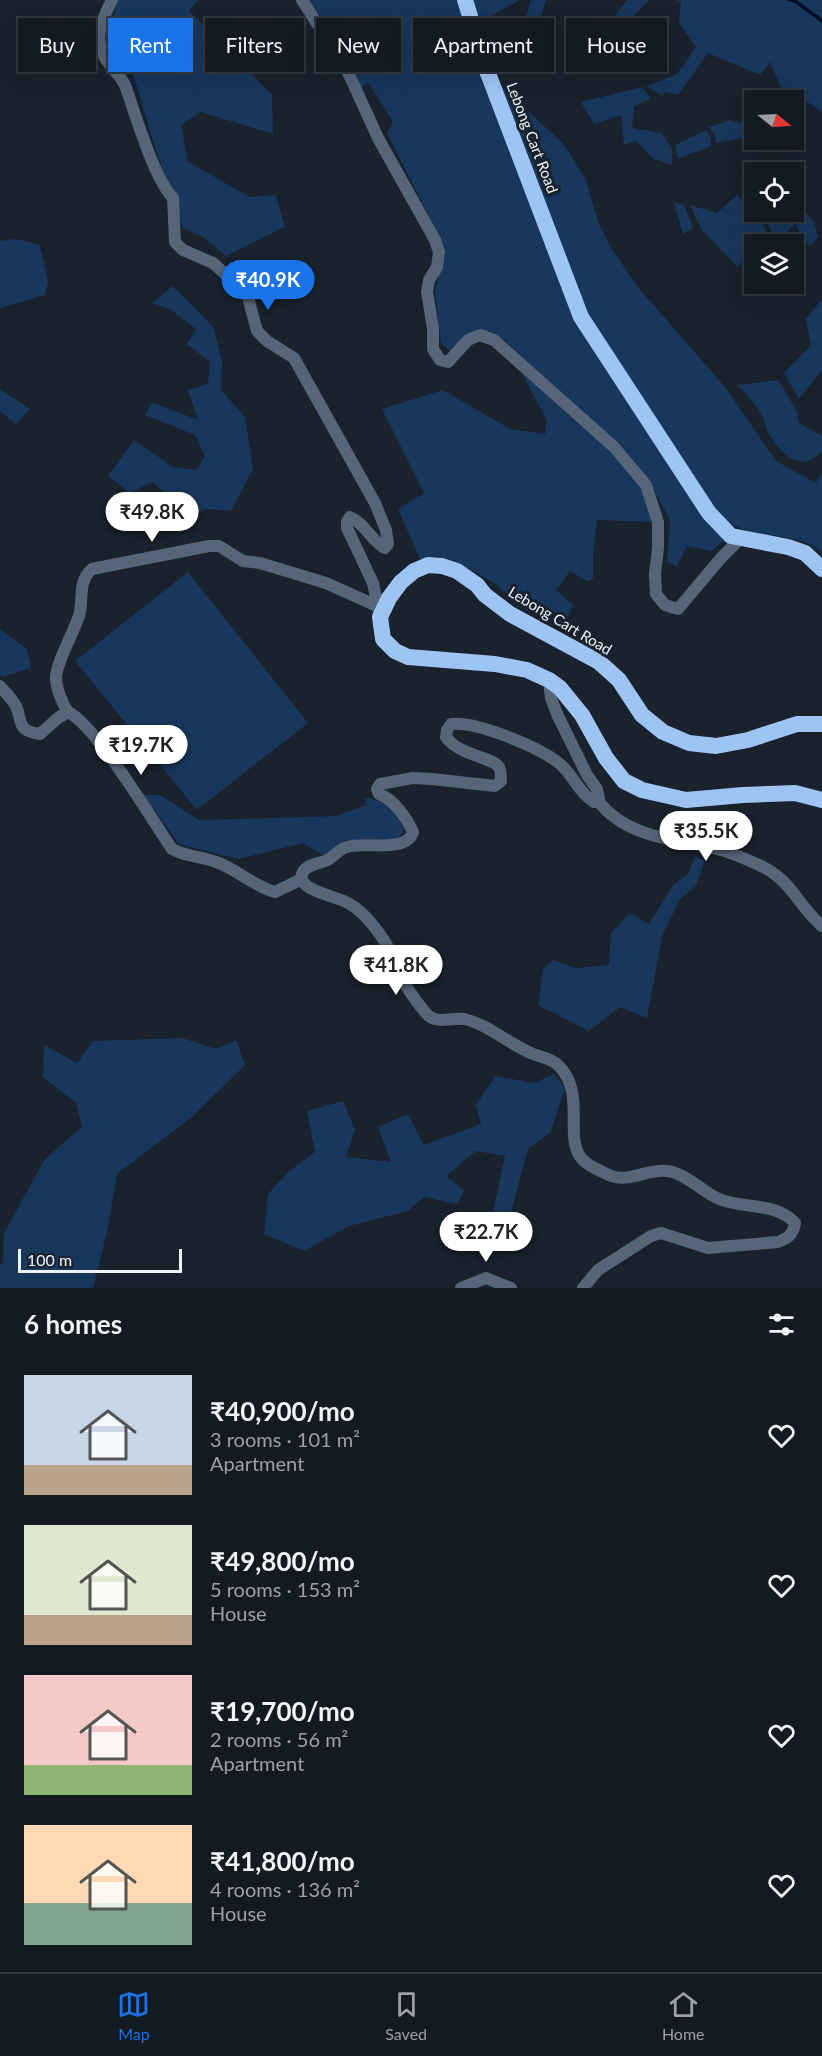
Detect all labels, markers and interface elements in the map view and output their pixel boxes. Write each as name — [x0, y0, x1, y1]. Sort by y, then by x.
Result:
chip: Buy — [18, 18, 96, 72]
chip: Rent — [108, 18, 193, 72]
chip: Filters — [205, 18, 304, 72]
chip: New — [316, 18, 401, 72]
chip: Apartment — [413, 18, 554, 72]
chip: House — [566, 18, 667, 72]
street label: Lebong Cart Road — [503, 80, 562, 196]
north arrow — [744, 90, 804, 150]
map controls — [744, 90, 804, 294]
button: locate — [744, 162, 804, 222]
button: layers — [744, 234, 804, 294]
pin: ₹40.9K — [219, 260, 317, 311]
text: ₹40.9K — [236, 267, 300, 291]
pin: ₹49.8K — [103, 492, 201, 543]
text: ₹49.8K — [120, 499, 184, 523]
street label: Lebong Cart Road — [506, 582, 615, 658]
pin: ₹19.7K — [92, 725, 190, 776]
text: ₹19.7K — [109, 732, 173, 756]
pin: ₹35.5K — [657, 811, 755, 862]
text: ₹35.5K — [674, 818, 738, 842]
pin: ₹41.8K — [347, 945, 445, 996]
text: ₹41.8K — [364, 952, 428, 976]
pin: ₹22.7K — [437, 1212, 535, 1263]
text: ₹22.7K — [454, 1219, 518, 1243]
scale bar — [18, 1246, 182, 1274]
text: 100 m — [27, 1250, 72, 1269]
text: 6 homes — [24, 1308, 122, 1340]
icon: filters — [765, 1308, 798, 1341]
text: ₹40,900/mo — [210, 1395, 355, 1427]
icon: home — [72, 1399, 144, 1471]
icon: heart — [765, 1419, 798, 1452]
text: 3 rooms · 101 m² — [210, 1427, 360, 1451]
text: Apartment — [210, 1451, 304, 1475]
text: ₹49,800/mo — [210, 1545, 355, 1577]
icon: home — [72, 1549, 144, 1621]
icon: heart — [765, 1569, 798, 1602]
text: 5 rooms · 153 m² — [210, 1577, 360, 1601]
text: House — [210, 1601, 267, 1625]
text: ₹19,700/mo — [210, 1695, 355, 1727]
icon: home — [72, 1699, 144, 1771]
icon: heart — [765, 1719, 798, 1752]
text: 2 rooms · 56 m² — [210, 1727, 348, 1751]
text: Apartment — [210, 1751, 304, 1775]
text: ₹41,800/mo — [210, 1845, 355, 1877]
icon: home — [72, 1849, 144, 1921]
icon: heart — [765, 1869, 798, 1902]
text: 4 rooms · 136 m² — [210, 1877, 360, 1901]
text: House — [210, 1901, 267, 1925]
tab: Map — [117, 1988, 150, 2043]
tab: Saved — [385, 1988, 427, 2043]
tab: Home — [662, 1988, 705, 2043]

